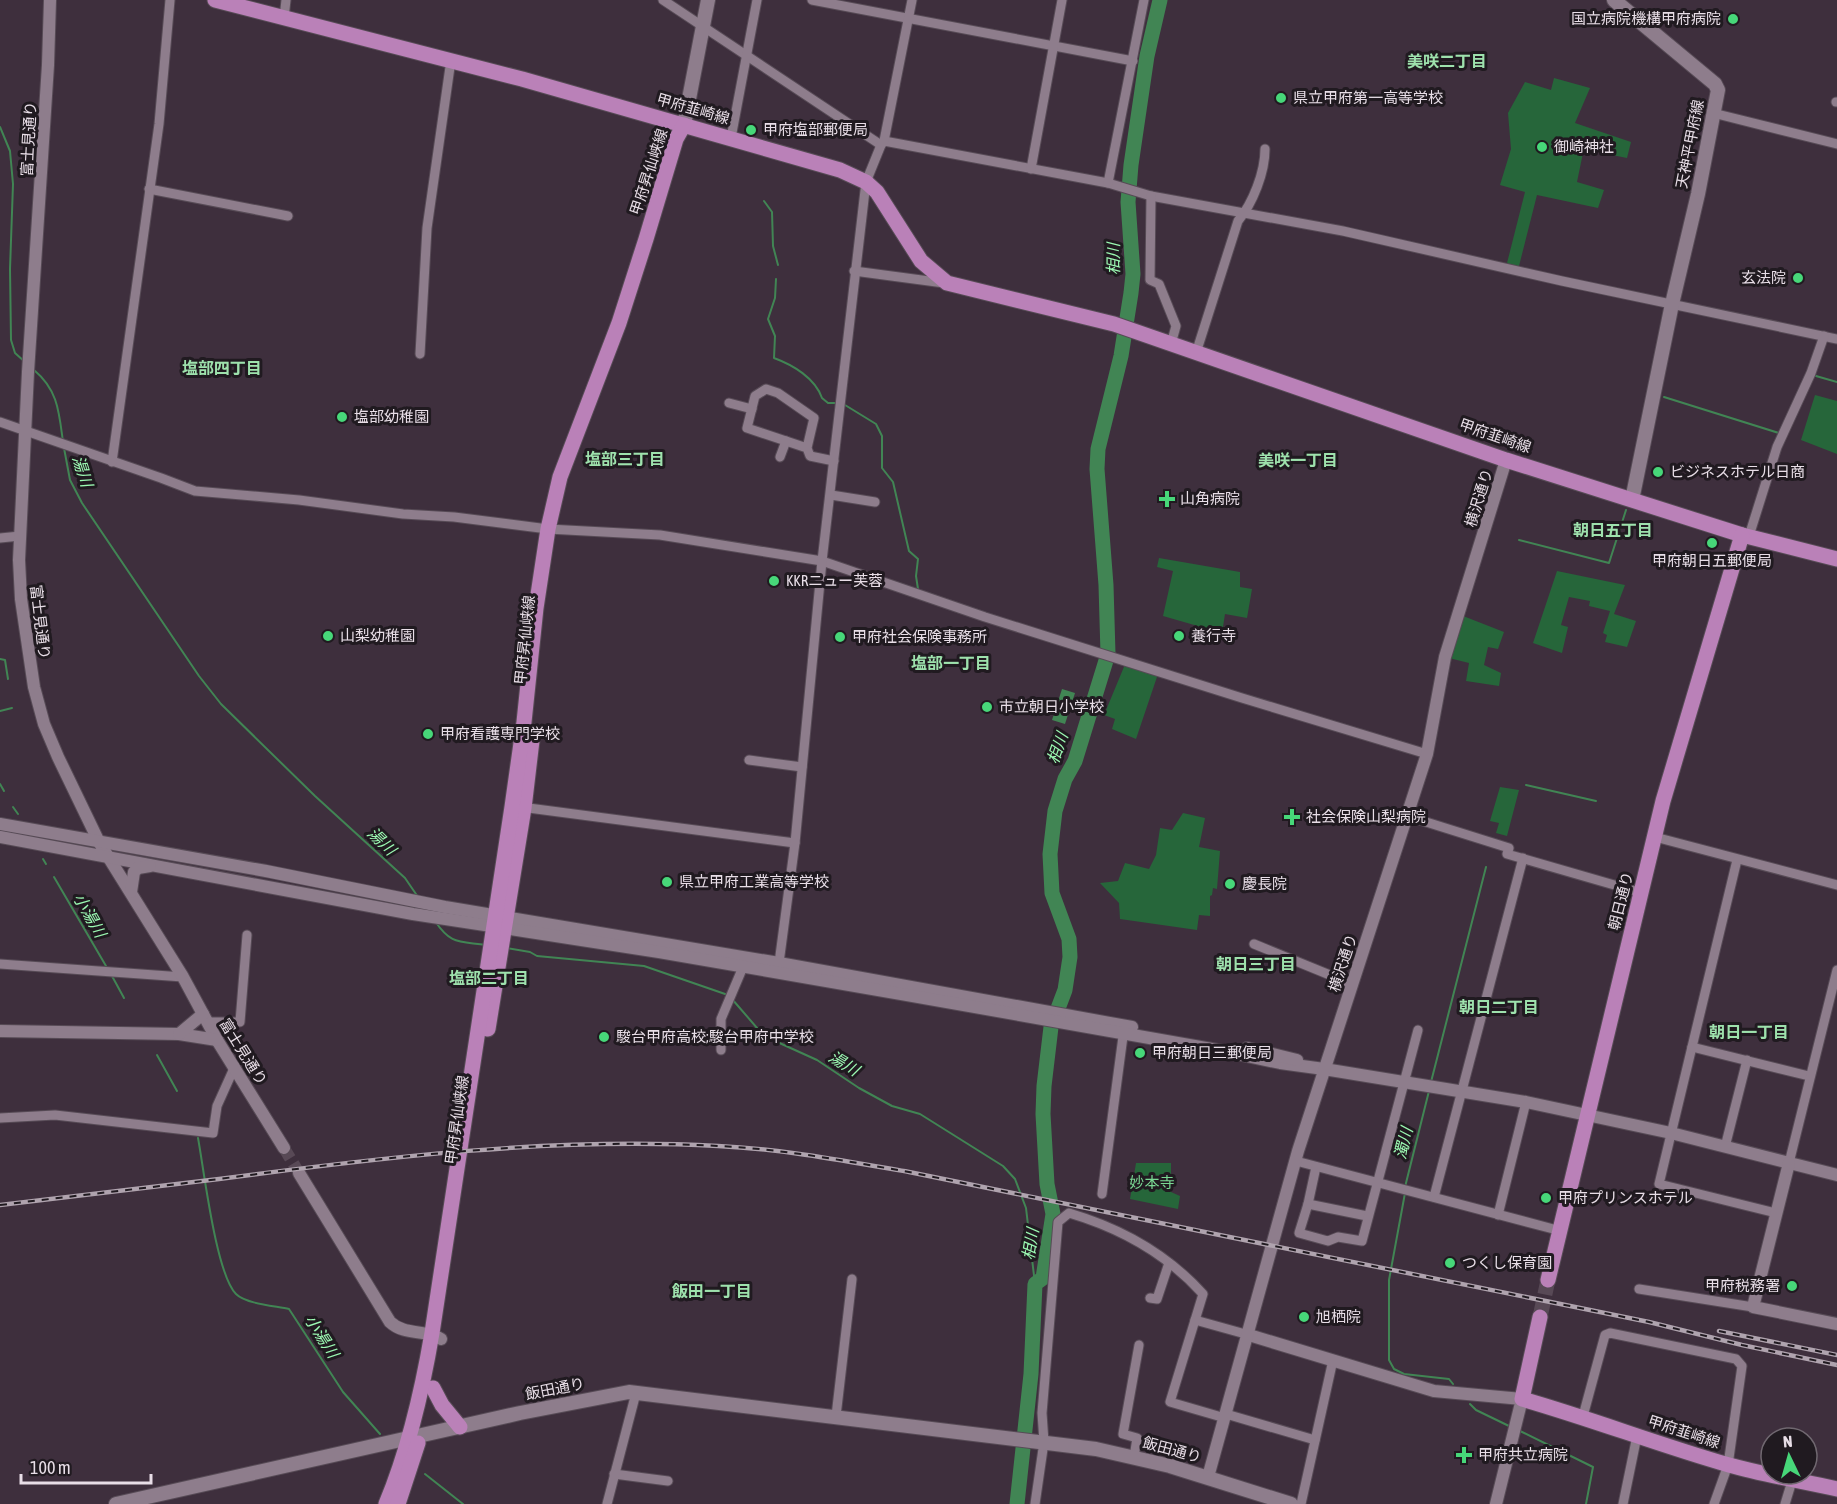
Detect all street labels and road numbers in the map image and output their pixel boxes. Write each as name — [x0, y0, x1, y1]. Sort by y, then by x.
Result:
street label: 甲府韮崎線 — [655, 90, 732, 127]
street label: 天神平甲府線 — [1673, 98, 1706, 190]
street label: 富士見通り — [18, 101, 39, 177]
street label: 甲府昇仙峡線 — [627, 126, 671, 217]
street label: 甲府韮崎線 — [1457, 415, 1533, 456]
street label: 横沢通り — [1462, 467, 1495, 529]
street label: 富士見通り — [27, 584, 54, 660]
street label: 甲府昇仙峡線 — [511, 594, 538, 686]
street label: 朝日通り — [1605, 870, 1636, 932]
street label: 横沢通り — [1325, 932, 1360, 994]
street label: 富士見通り — [216, 1015, 271, 1088]
street label: 甲府昇仙峡線 — [442, 1074, 471, 1166]
street label: 飯田通り — [524, 1374, 586, 1403]
street label: 甲府韮崎線 — [1646, 1412, 1722, 1451]
street label: 飯田通り — [1141, 1434, 1203, 1465]

